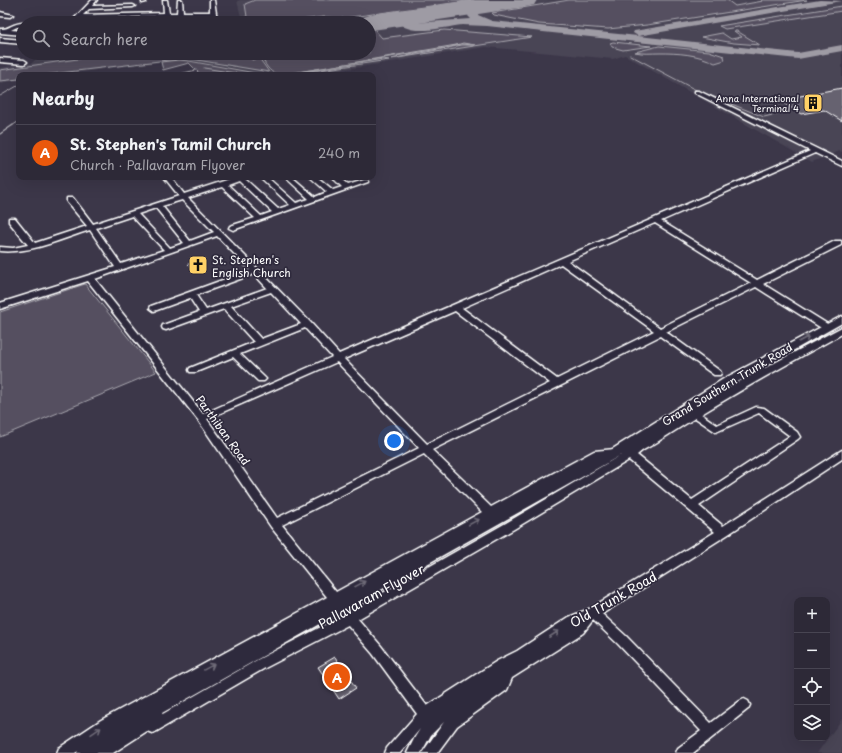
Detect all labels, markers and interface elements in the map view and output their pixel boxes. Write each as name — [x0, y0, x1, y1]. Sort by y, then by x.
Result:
search box — [16, 16, 376, 60]
icon: search — [30, 27, 52, 49]
text: Search here — [62, 27, 148, 50]
text: Nearby — [32, 85, 94, 111]
place label: Anna International Terminal 4 — [716, 91, 799, 115]
building icon: Anna International Terminal 4 — [802, 92, 824, 114]
text: St. Stephen's Tamil Church — [70, 132, 271, 155]
text: A — [40, 143, 50, 162]
text: 240 m — [318, 143, 360, 162]
text: Church · Pallavaram Flyover — [70, 155, 245, 174]
place label: St. Stephen's English Church — [212, 251, 291, 281]
church icon: St. Stephen's English Church — [187, 254, 209, 276]
one-way arrow — [798, 335, 810, 343]
street label: Grand Southern Trunk Road — [658, 338, 796, 430]
street label: Parthiban Road — [192, 391, 254, 469]
your location — [384, 431, 404, 451]
one-way arrow — [467, 517, 479, 525]
street label: Pallavaram Flyover — [314, 558, 428, 633]
street label: Old Trunk Road — [566, 566, 660, 632]
one-way arrow — [353, 579, 365, 587]
map controls — [794, 597, 830, 741]
button: + — [794, 597, 830, 633]
one-way arrow — [548, 630, 559, 638]
button: − — [794, 633, 830, 669]
one-way arrow — [203, 662, 215, 670]
pin: A — [324, 662, 350, 692]
button: locate — [794, 669, 830, 705]
button: layers — [794, 705, 830, 741]
one-way arrow — [90, 727, 101, 735]

